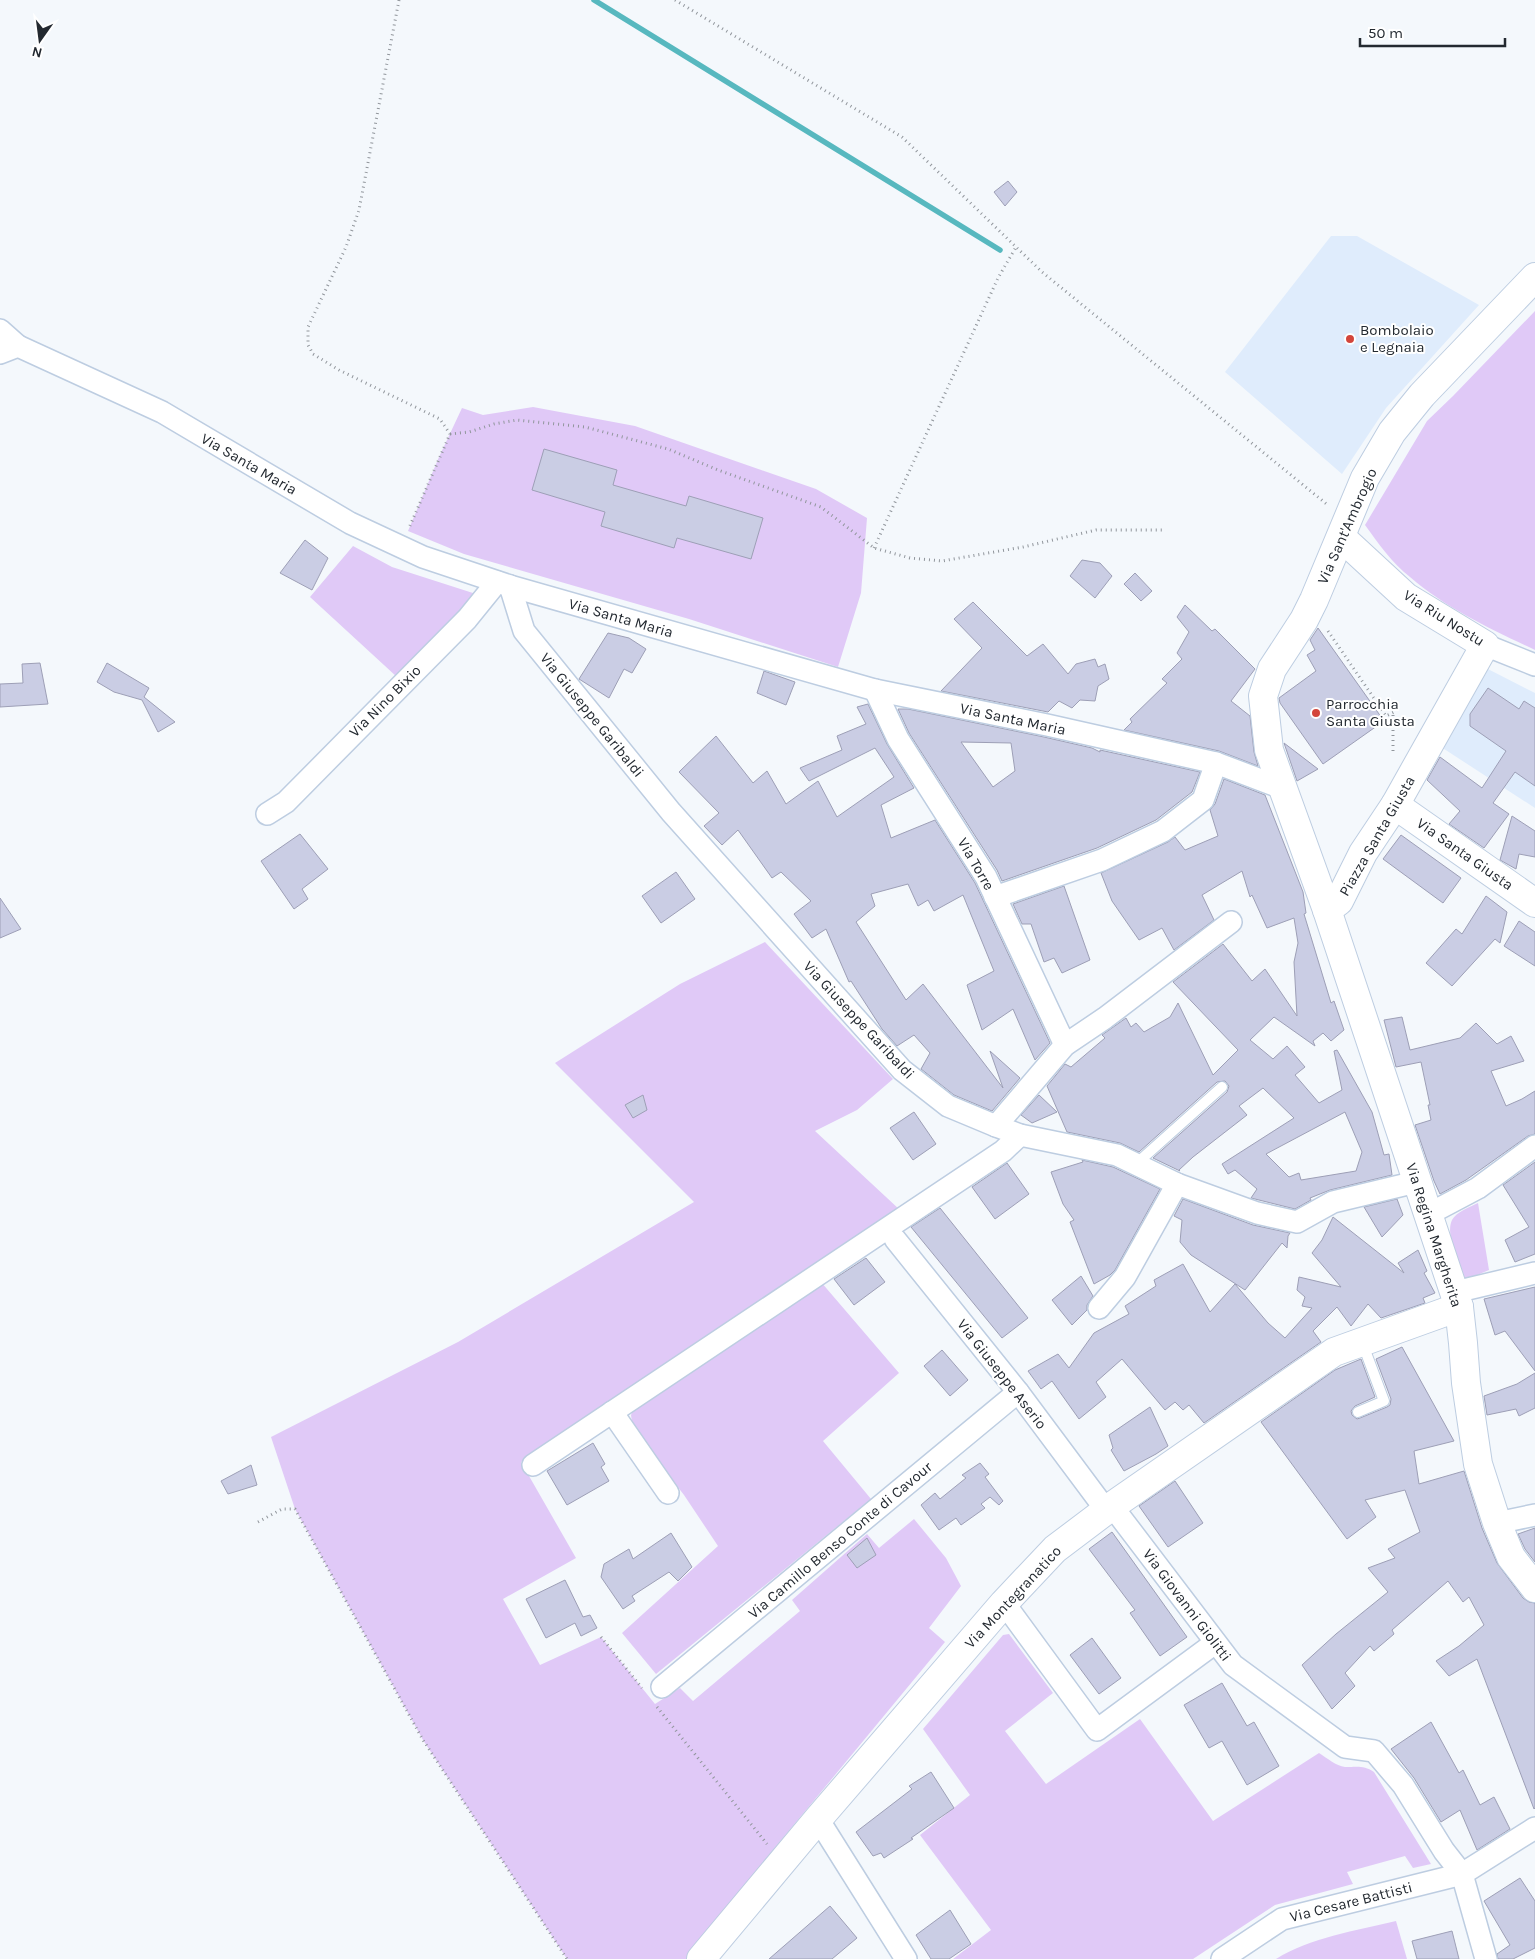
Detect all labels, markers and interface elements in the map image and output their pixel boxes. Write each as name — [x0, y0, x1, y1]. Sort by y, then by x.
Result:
north arrow — [15, 15, 65, 65]
scale bar — [1360, 15, 1505, 47]
text: 50 m — [1368, 24, 1403, 42]
text: N — [30, 43, 44, 62]
place label: Bombolaio e Legnaia — [1360, 321, 1434, 356]
marker: Bombolaio e Legnaia — [1344, 333, 1356, 345]
street label: Via Santa Maria — [198, 429, 300, 499]
street label: Via Sant'Ambrogio — [1313, 465, 1381, 587]
street label: Via Riu Nostu — [1400, 586, 1488, 650]
street label: Via Santa Maria — [567, 595, 675, 641]
street label: Via Giuseppe Garibaldi — [536, 649, 648, 781]
street label: Via Nino Bixio — [345, 661, 425, 741]
place label: Parrocchia Santa Giusta — [1326, 695, 1415, 730]
street label: Via Santa Maria — [958, 699, 1068, 739]
marker: Parrocchia Santa Giusta — [1310, 707, 1322, 719]
street label: Piazza Santa Giusta — [1335, 773, 1419, 899]
street label: Via Santa Giusta — [1413, 814, 1517, 894]
street label: Via Torre — [954, 834, 998, 894]
street label: Via Giuseppe Garibaldi — [800, 957, 918, 1083]
street label: Via Regina Margherita — [1402, 1161, 1466, 1309]
street label: Via Giuseppe Aserio — [953, 1315, 1051, 1433]
street label: Via Camillo Benso Conte di Cavour — [744, 1457, 936, 1622]
street label: Via Montegranatico — [961, 1542, 1065, 1652]
street label: Via Giovanni Giolitti — [1139, 1545, 1235, 1665]
street label: Via Cesare Battisti — [1288, 1878, 1414, 1926]

